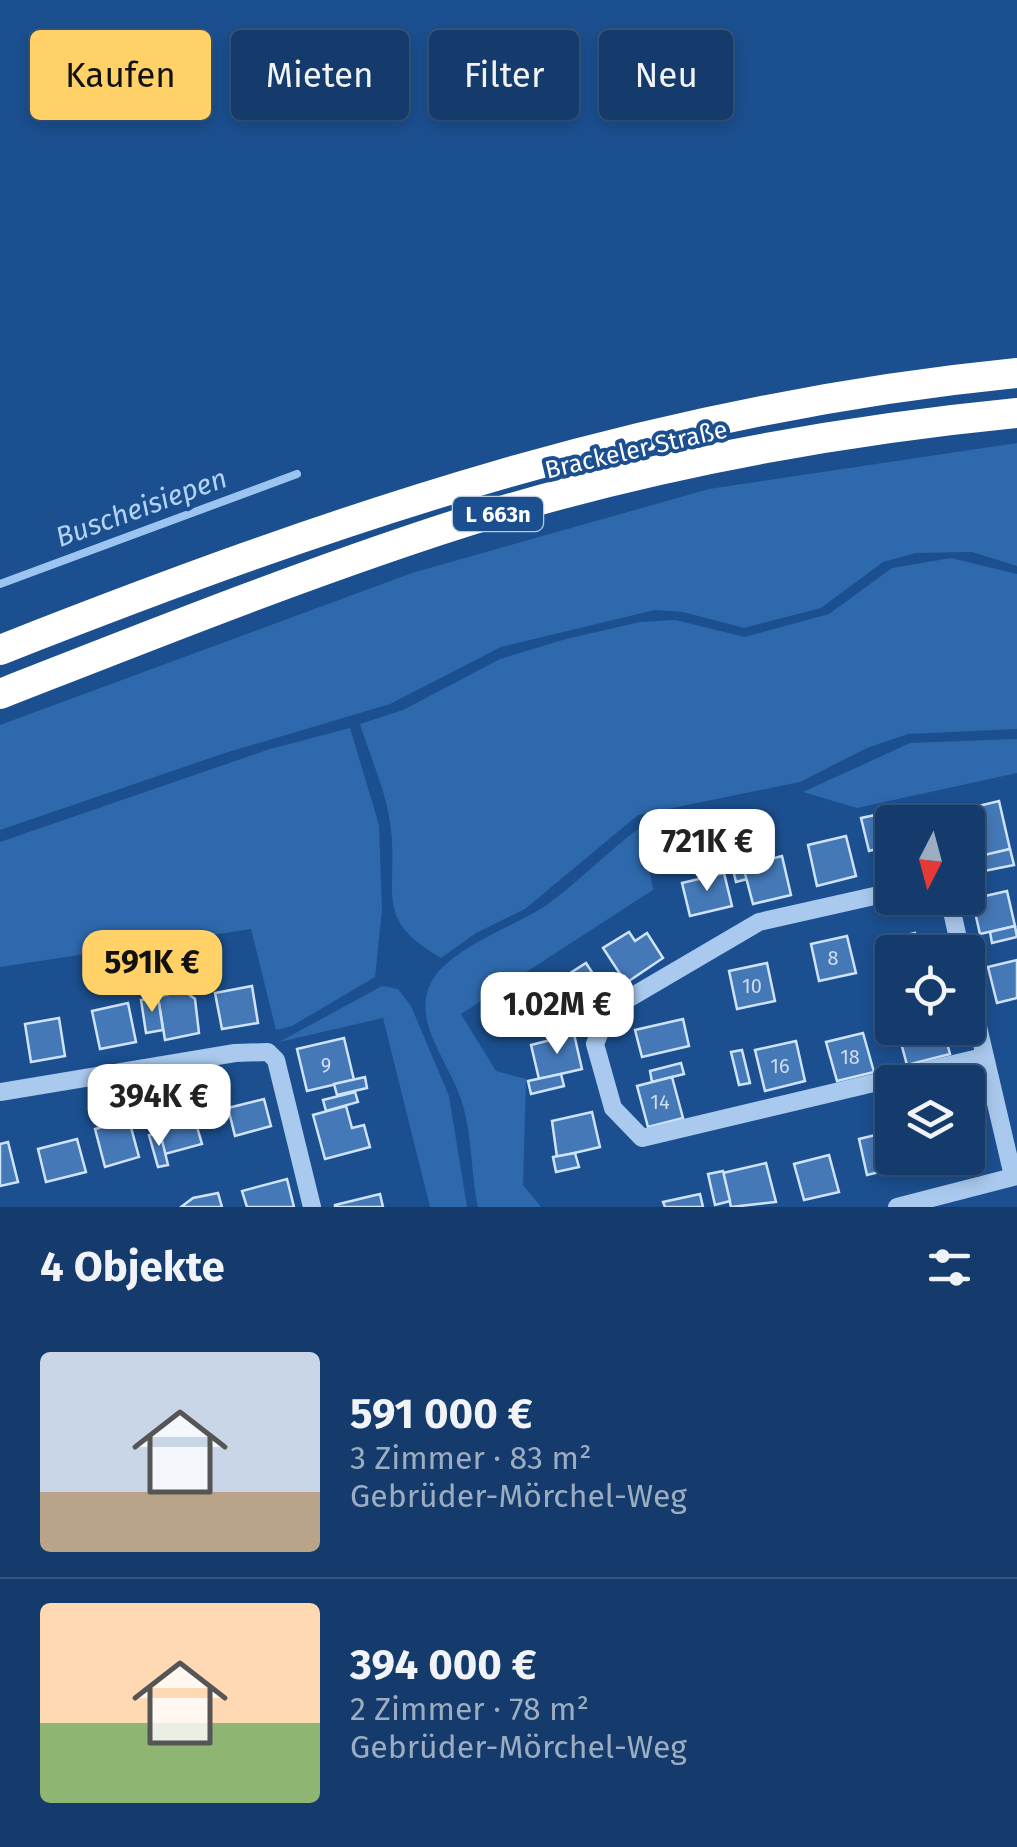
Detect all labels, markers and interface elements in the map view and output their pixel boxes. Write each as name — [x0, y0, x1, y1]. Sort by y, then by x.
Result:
chip: Kaufen — [30, 30, 211, 120]
chip: Mieten — [231, 30, 409, 120]
chip: Filter — [429, 30, 579, 120]
chip: Neu — [599, 30, 733, 120]
street label: Brackeler Straße — [542, 414, 730, 486]
water label: Buscheisiepen — [51, 461, 231, 554]
road number: L 663n — [453, 497, 543, 531]
north arrow — [875, 805, 985, 915]
map controls — [875, 805, 985, 1175]
pin: 721K € — [626, 809, 788, 894]
text: 721K € — [661, 822, 753, 860]
pin: 591K € — [71, 930, 233, 1015]
button: locate — [875, 935, 985, 1045]
text: 591K € — [104, 943, 200, 981]
house number: 8 — [827, 946, 839, 970]
pin: 1.02M € — [465, 972, 649, 1057]
house number: 10 — [742, 974, 762, 998]
text: 1.02M € — [503, 985, 611, 1023]
house number: 18 — [840, 1045, 860, 1069]
house number: 9 — [321, 1053, 331, 1077]
house number: 16 — [770, 1054, 790, 1078]
pin: 394K € — [78, 1064, 240, 1149]
button: layers — [875, 1065, 985, 1175]
text: 394K € — [110, 1077, 208, 1115]
house number: 14 — [650, 1090, 670, 1114]
icon: filters — [922, 1240, 977, 1295]
text: 4 Objekte — [40, 1242, 225, 1292]
text: 591 000 € — [350, 1389, 533, 1439]
icon: home — [120, 1392, 240, 1512]
text: 3 Zimmer · 83 m² — [350, 1439, 592, 1477]
text: Gebrüder-Mörchel-Weg — [350, 1477, 687, 1515]
text: 394 000 € — [350, 1640, 537, 1690]
icon: home — [120, 1643, 240, 1763]
text: 2 Zimmer · 78 m² — [350, 1690, 589, 1728]
text: Gebrüder-Mörchel-Weg — [350, 1728, 687, 1766]

